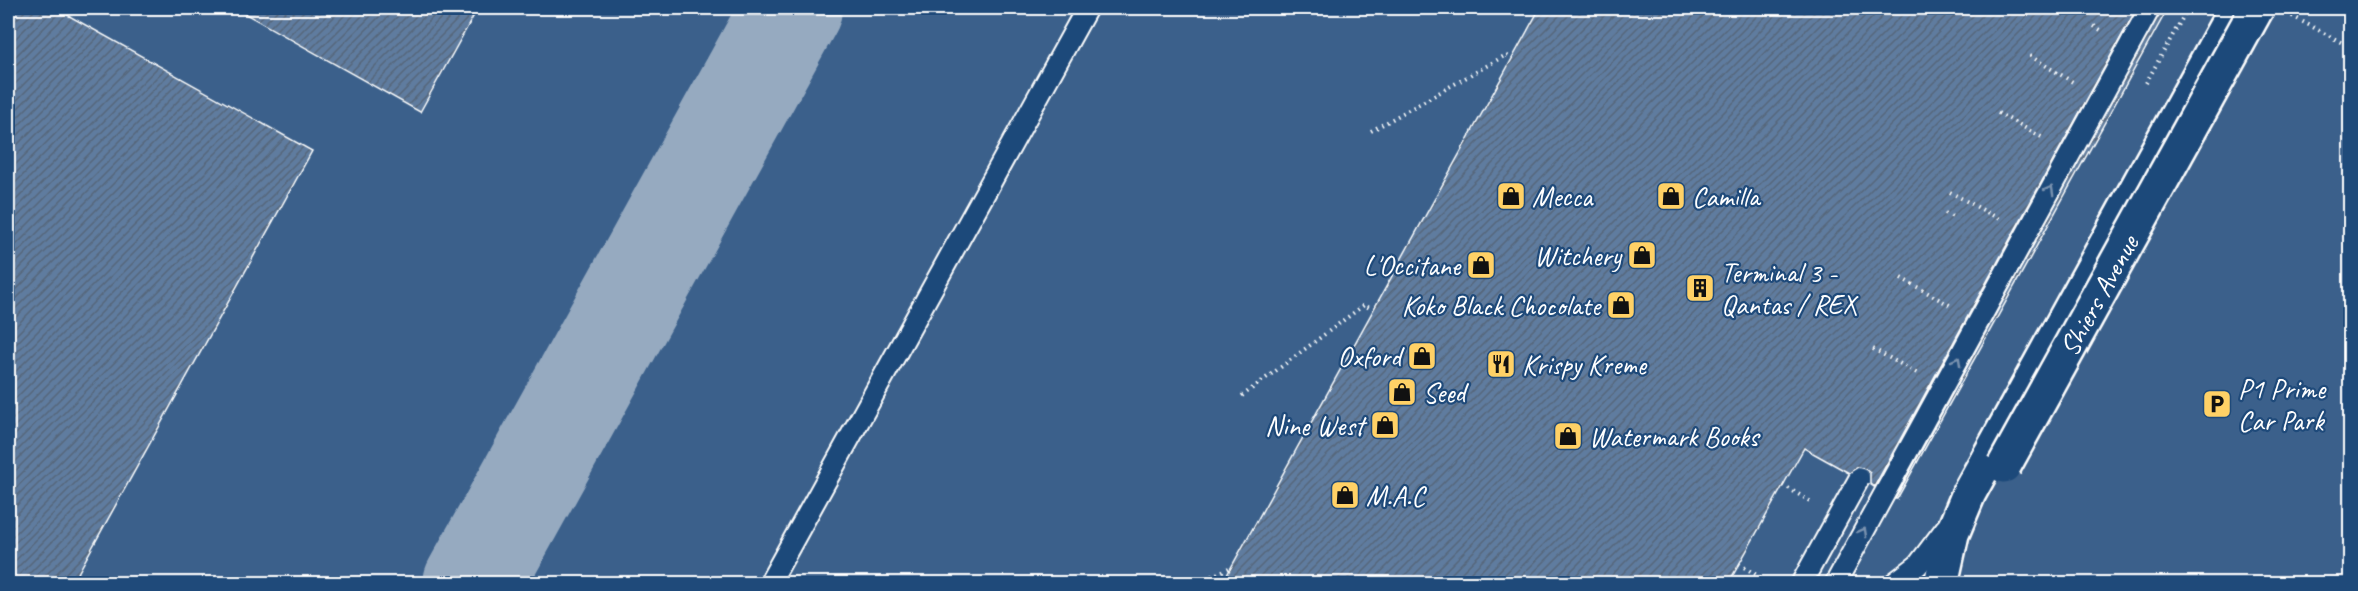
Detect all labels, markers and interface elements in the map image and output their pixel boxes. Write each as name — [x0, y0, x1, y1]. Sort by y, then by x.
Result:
place label: Mecca — [1532, 179, 1594, 214]
place label: Camilla — [1692, 179, 1762, 214]
shop icon: Mecca — [1495, 180, 1527, 212]
shop icon: Camilla — [1655, 180, 1687, 212]
one-way arrow — [2043, 186, 2054, 196]
street label: Shiers Avenue — [2051, 228, 2147, 362]
place label: Witchery — [1534, 238, 1623, 273]
shop icon: Witchery — [1626, 239, 1658, 271]
place label: L'Occitane — [1364, 248, 1462, 283]
shop icon: L'Occitane — [1465, 249, 1497, 281]
place label: Terminal 3 - Qantas / REX — [1721, 255, 1859, 322]
building icon: Terminal 3 - Qantas / REX — [1684, 272, 1716, 304]
place label: Koko Black Chocolate — [1402, 288, 1602, 323]
shop icon: Koko Black Chocolate — [1605, 289, 1637, 321]
place label: Oxford — [1338, 339, 1405, 374]
shop icon: Oxford — [1406, 340, 1438, 372]
place label: Krispy Kreme — [1522, 347, 1648, 382]
restaurant icon: Krispy Kreme — [1485, 348, 1517, 380]
one-way arrow — [1950, 357, 1961, 368]
place label: P1 Prime Car Park — [2238, 371, 2327, 438]
place label: Seed — [1423, 375, 1469, 410]
shop icon: Seed — [1386, 376, 1418, 408]
parking icon: P1 Prime Car Park — [2201, 388, 2233, 420]
place label: Nine West — [1265, 408, 1368, 443]
shop icon: Nine West — [1369, 409, 1401, 441]
place label: Watermark Books — [1589, 419, 1761, 454]
shop icon: Watermark Books — [1552, 420, 1584, 452]
place label: M.A.C — [1366, 478, 1427, 513]
shop icon: M.A.C — [1329, 479, 1361, 511]
one-way arrow — [1856, 528, 1867, 539]

